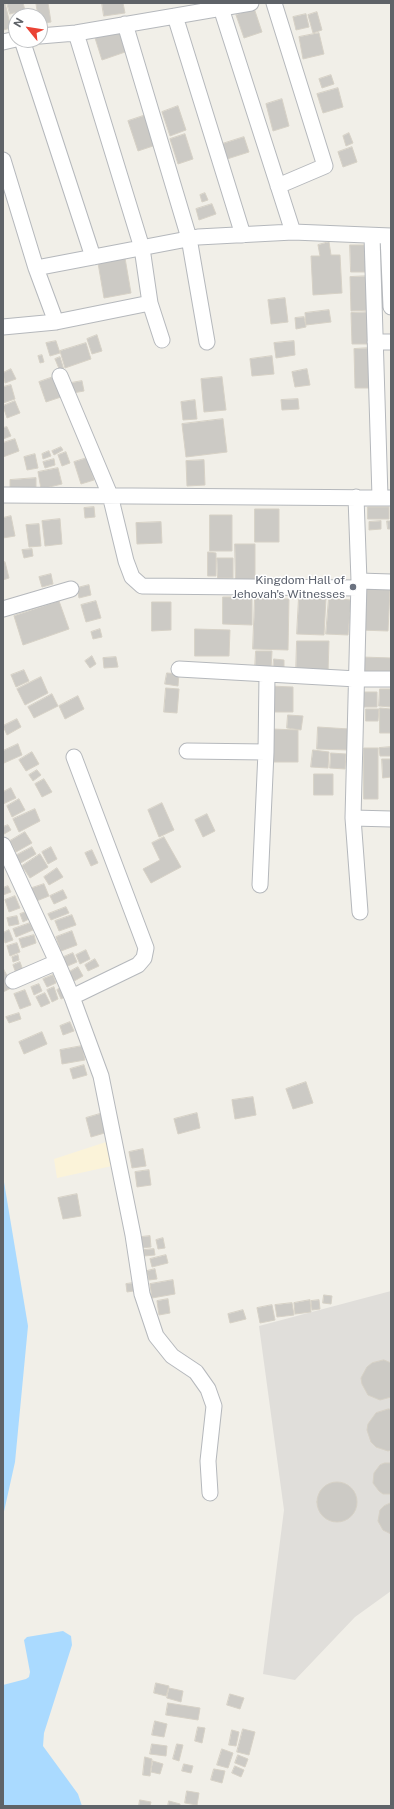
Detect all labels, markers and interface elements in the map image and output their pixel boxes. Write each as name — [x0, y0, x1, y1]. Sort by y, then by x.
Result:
north arrow — [8, 8, 48, 48]
text: N — [11, 16, 26, 29]
place label: Kingdom Hall of Jehovah's Witnesses — [232, 573, 345, 601]
marker: Kingdom Hall of Jehovah's Witnesses — [348, 582, 358, 592]

